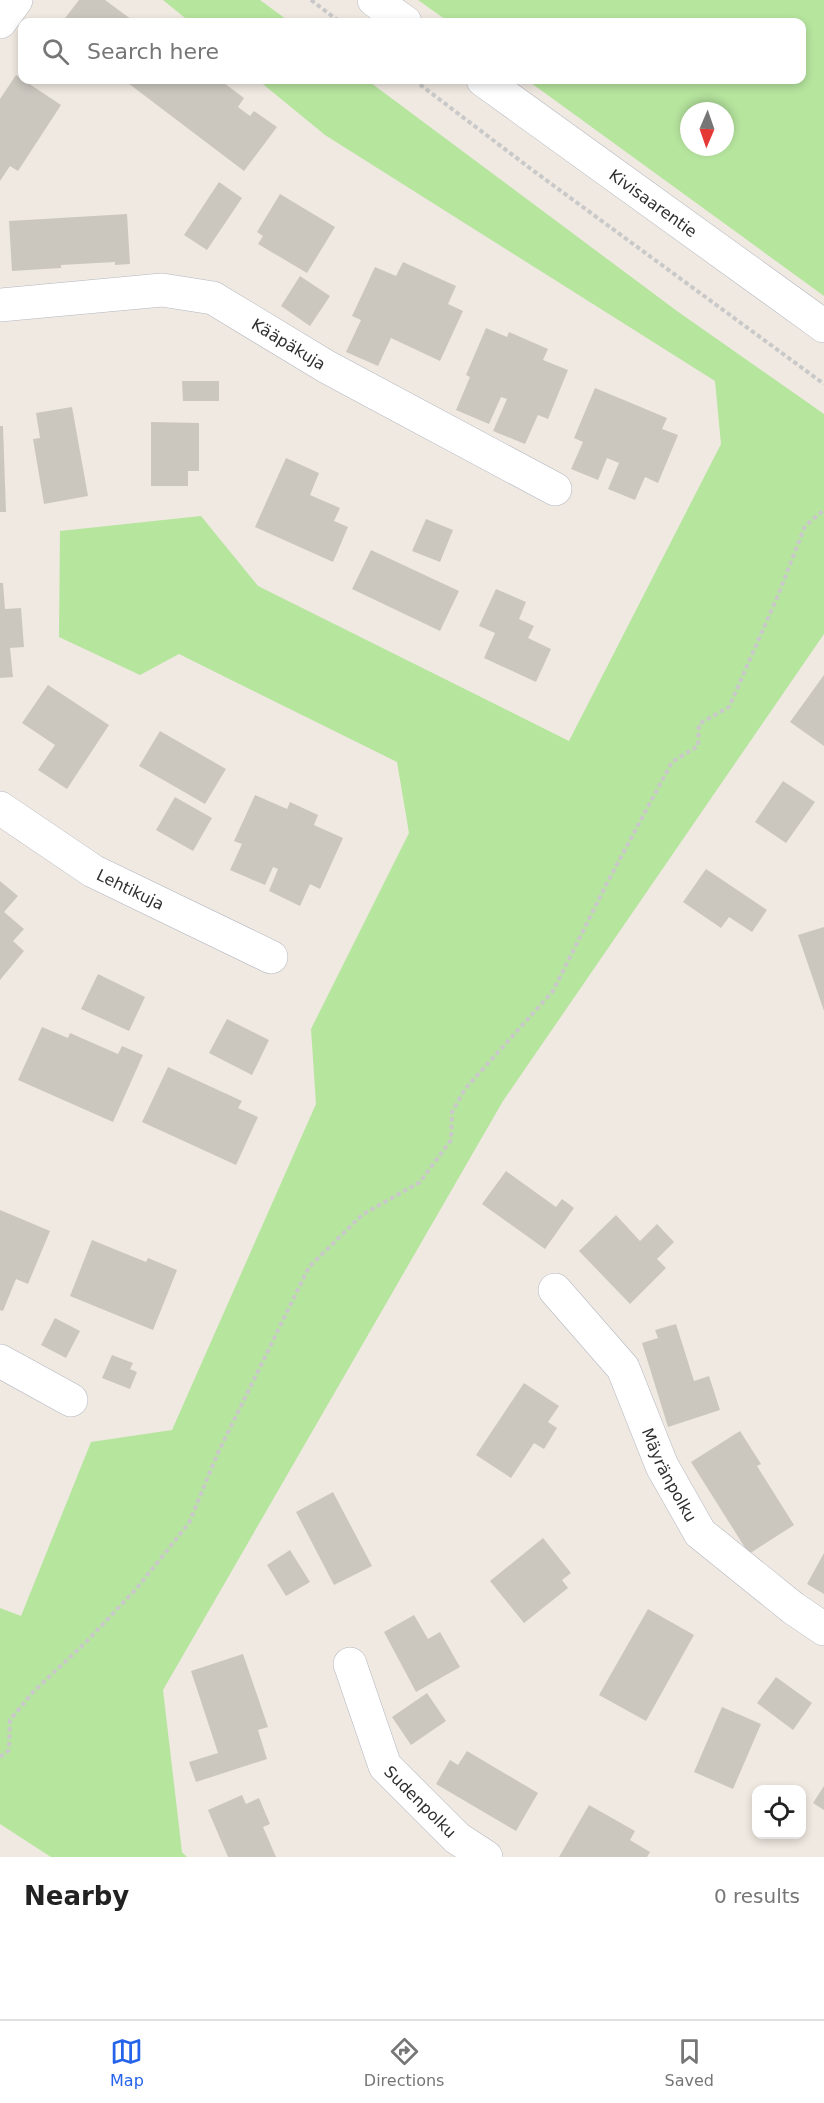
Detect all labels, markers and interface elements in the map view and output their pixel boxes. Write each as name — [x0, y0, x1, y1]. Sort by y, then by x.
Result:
search box — [18, 18, 806, 84]
icon: search — [39, 35, 72, 68]
text: Search here — [87, 39, 219, 64]
north arrow — [680, 102, 734, 156]
street label: Kivisaarentie — [605, 165, 701, 241]
street label: Kääpäkuja — [248, 315, 329, 374]
street label: Lehtikuja — [94, 865, 167, 914]
street label: Mäyränpolku — [638, 1425, 701, 1525]
street label: Sudenpolku — [380, 1762, 460, 1842]
map controls — [752, 1785, 806, 1839]
button: locate — [752, 1785, 806, 1839]
text: Nearby — [24, 1881, 129, 1911]
text: 0 results — [714, 1884, 800, 1908]
tab: Map — [110, 2035, 144, 2090]
tab: Directions — [364, 2035, 444, 2090]
tab: Saved — [665, 2035, 714, 2090]

